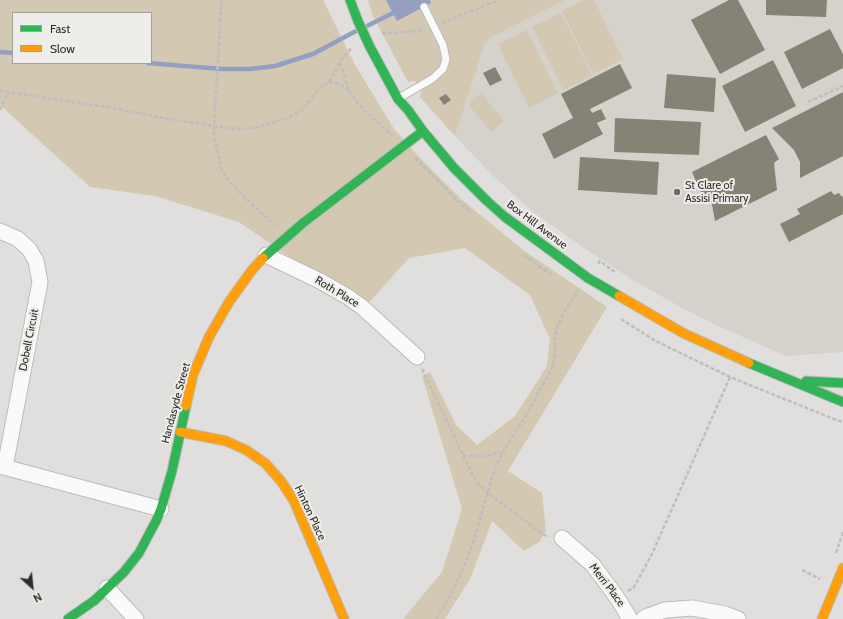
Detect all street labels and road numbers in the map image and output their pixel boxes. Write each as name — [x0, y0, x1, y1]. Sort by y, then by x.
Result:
street label: Box Hill Avenue — [504, 198, 570, 252]
street label: Roth Place — [313, 274, 361, 310]
street label: Dobell Circuit — [17, 308, 41, 372]
street label: Handasyde Street — [159, 361, 193, 445]
street label: Hinton Place — [292, 483, 328, 543]
street label: Merri Place — [586, 561, 628, 609]

